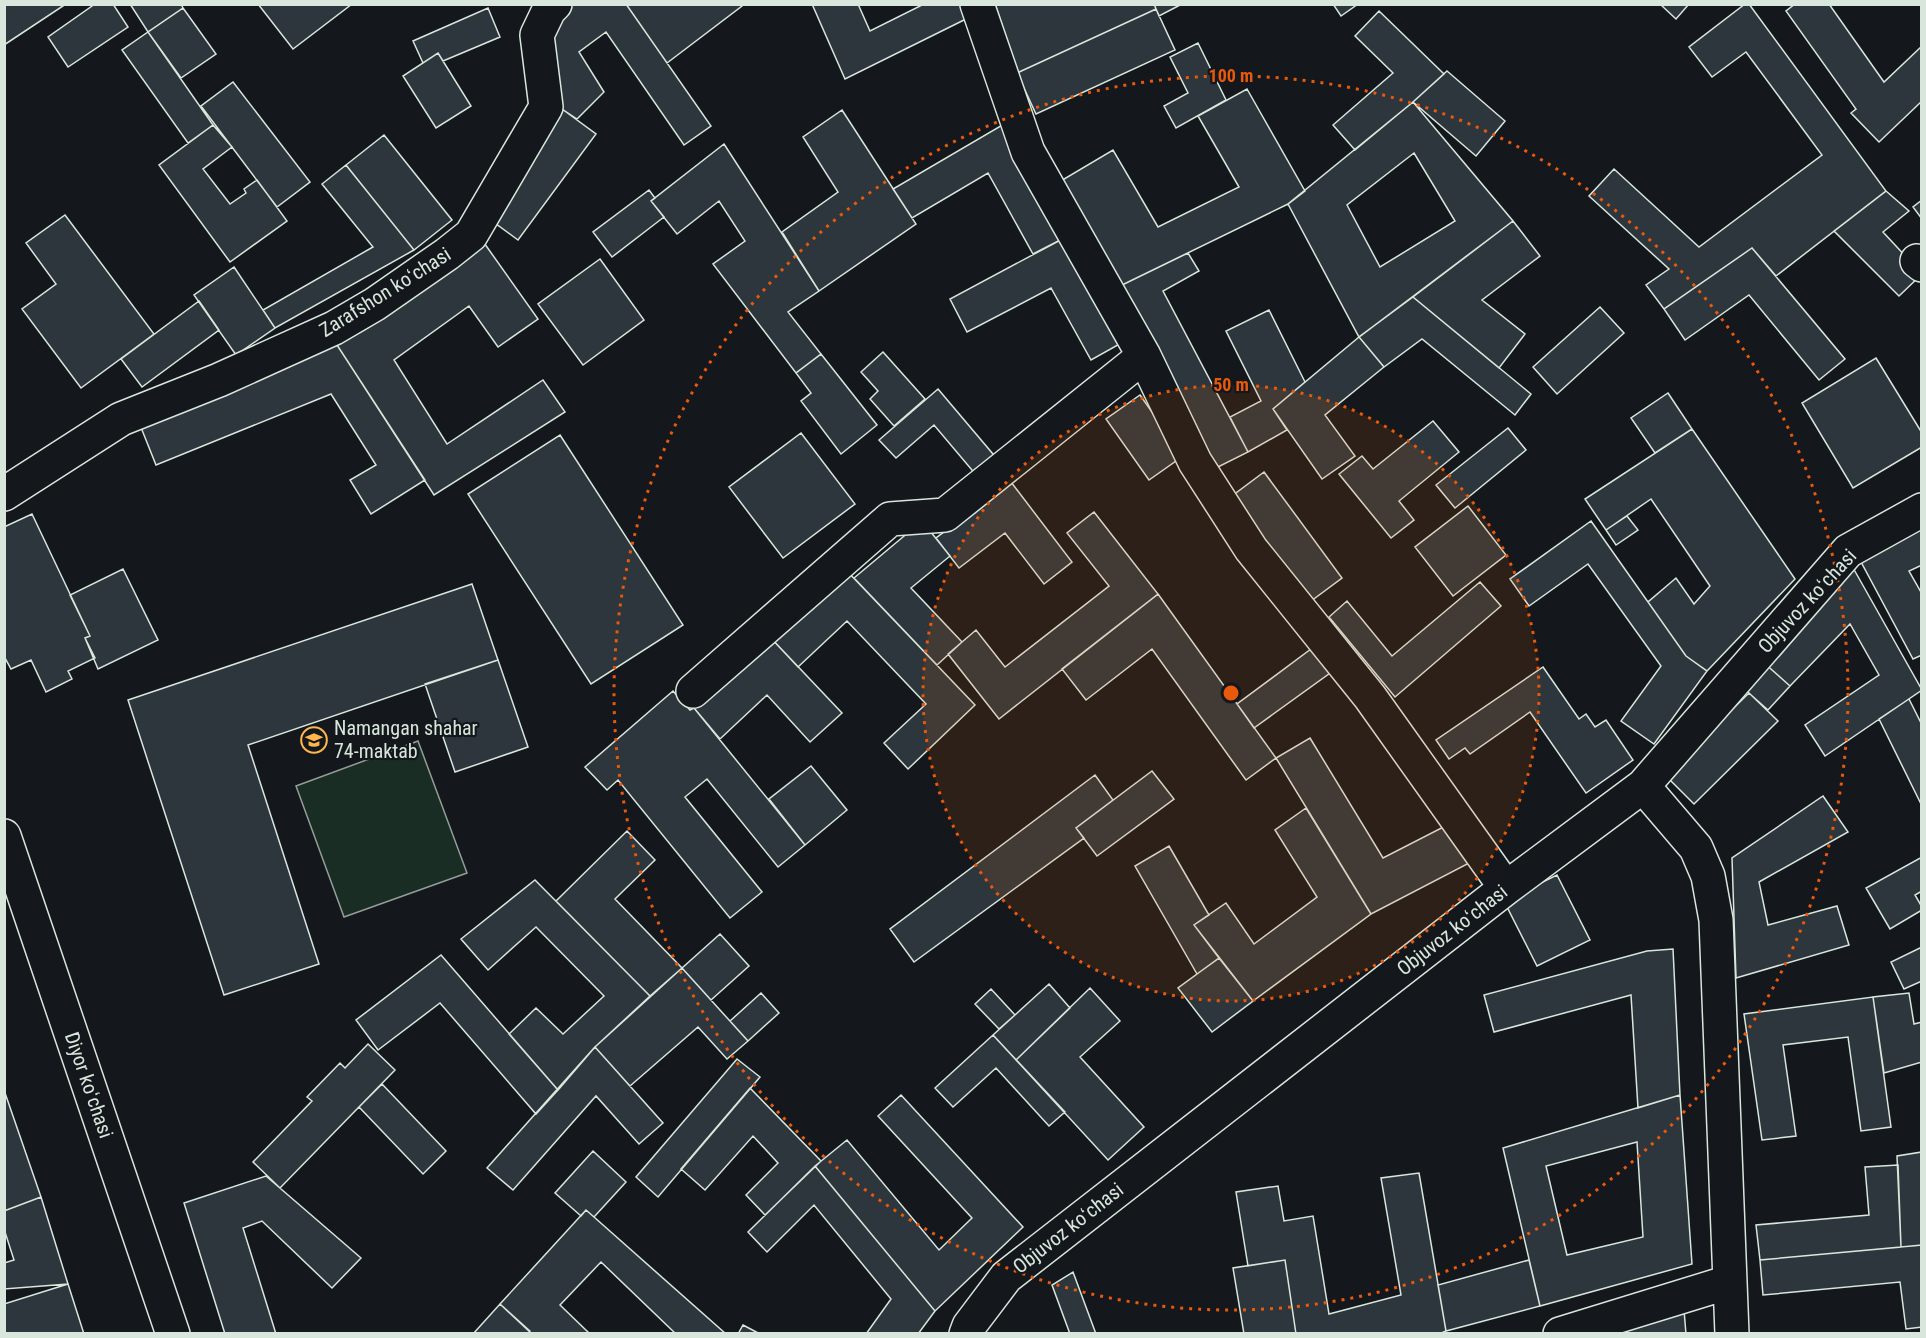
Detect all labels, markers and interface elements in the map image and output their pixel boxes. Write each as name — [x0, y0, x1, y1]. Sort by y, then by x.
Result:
text: 100 m — [1209, 65, 1253, 86]
street label: Zarafshon koʻchasi — [315, 242, 455, 342]
text: 50 m — [1213, 374, 1249, 395]
street label: Objuvoz koʻchasi — [1753, 544, 1861, 658]
centre of rings — [1221, 683, 1241, 703]
place label: Namangan shahar 74-maktab — [334, 716, 478, 763]
school or university icon: Namangan shahar 74-maktab — [299, 725, 329, 755]
street label: Objuvoz koʻchasi — [1392, 879, 1512, 981]
street label: Diyor koʻchasi — [60, 1029, 118, 1141]
street label: Objuvoz koʻchasi — [1008, 1177, 1128, 1279]

